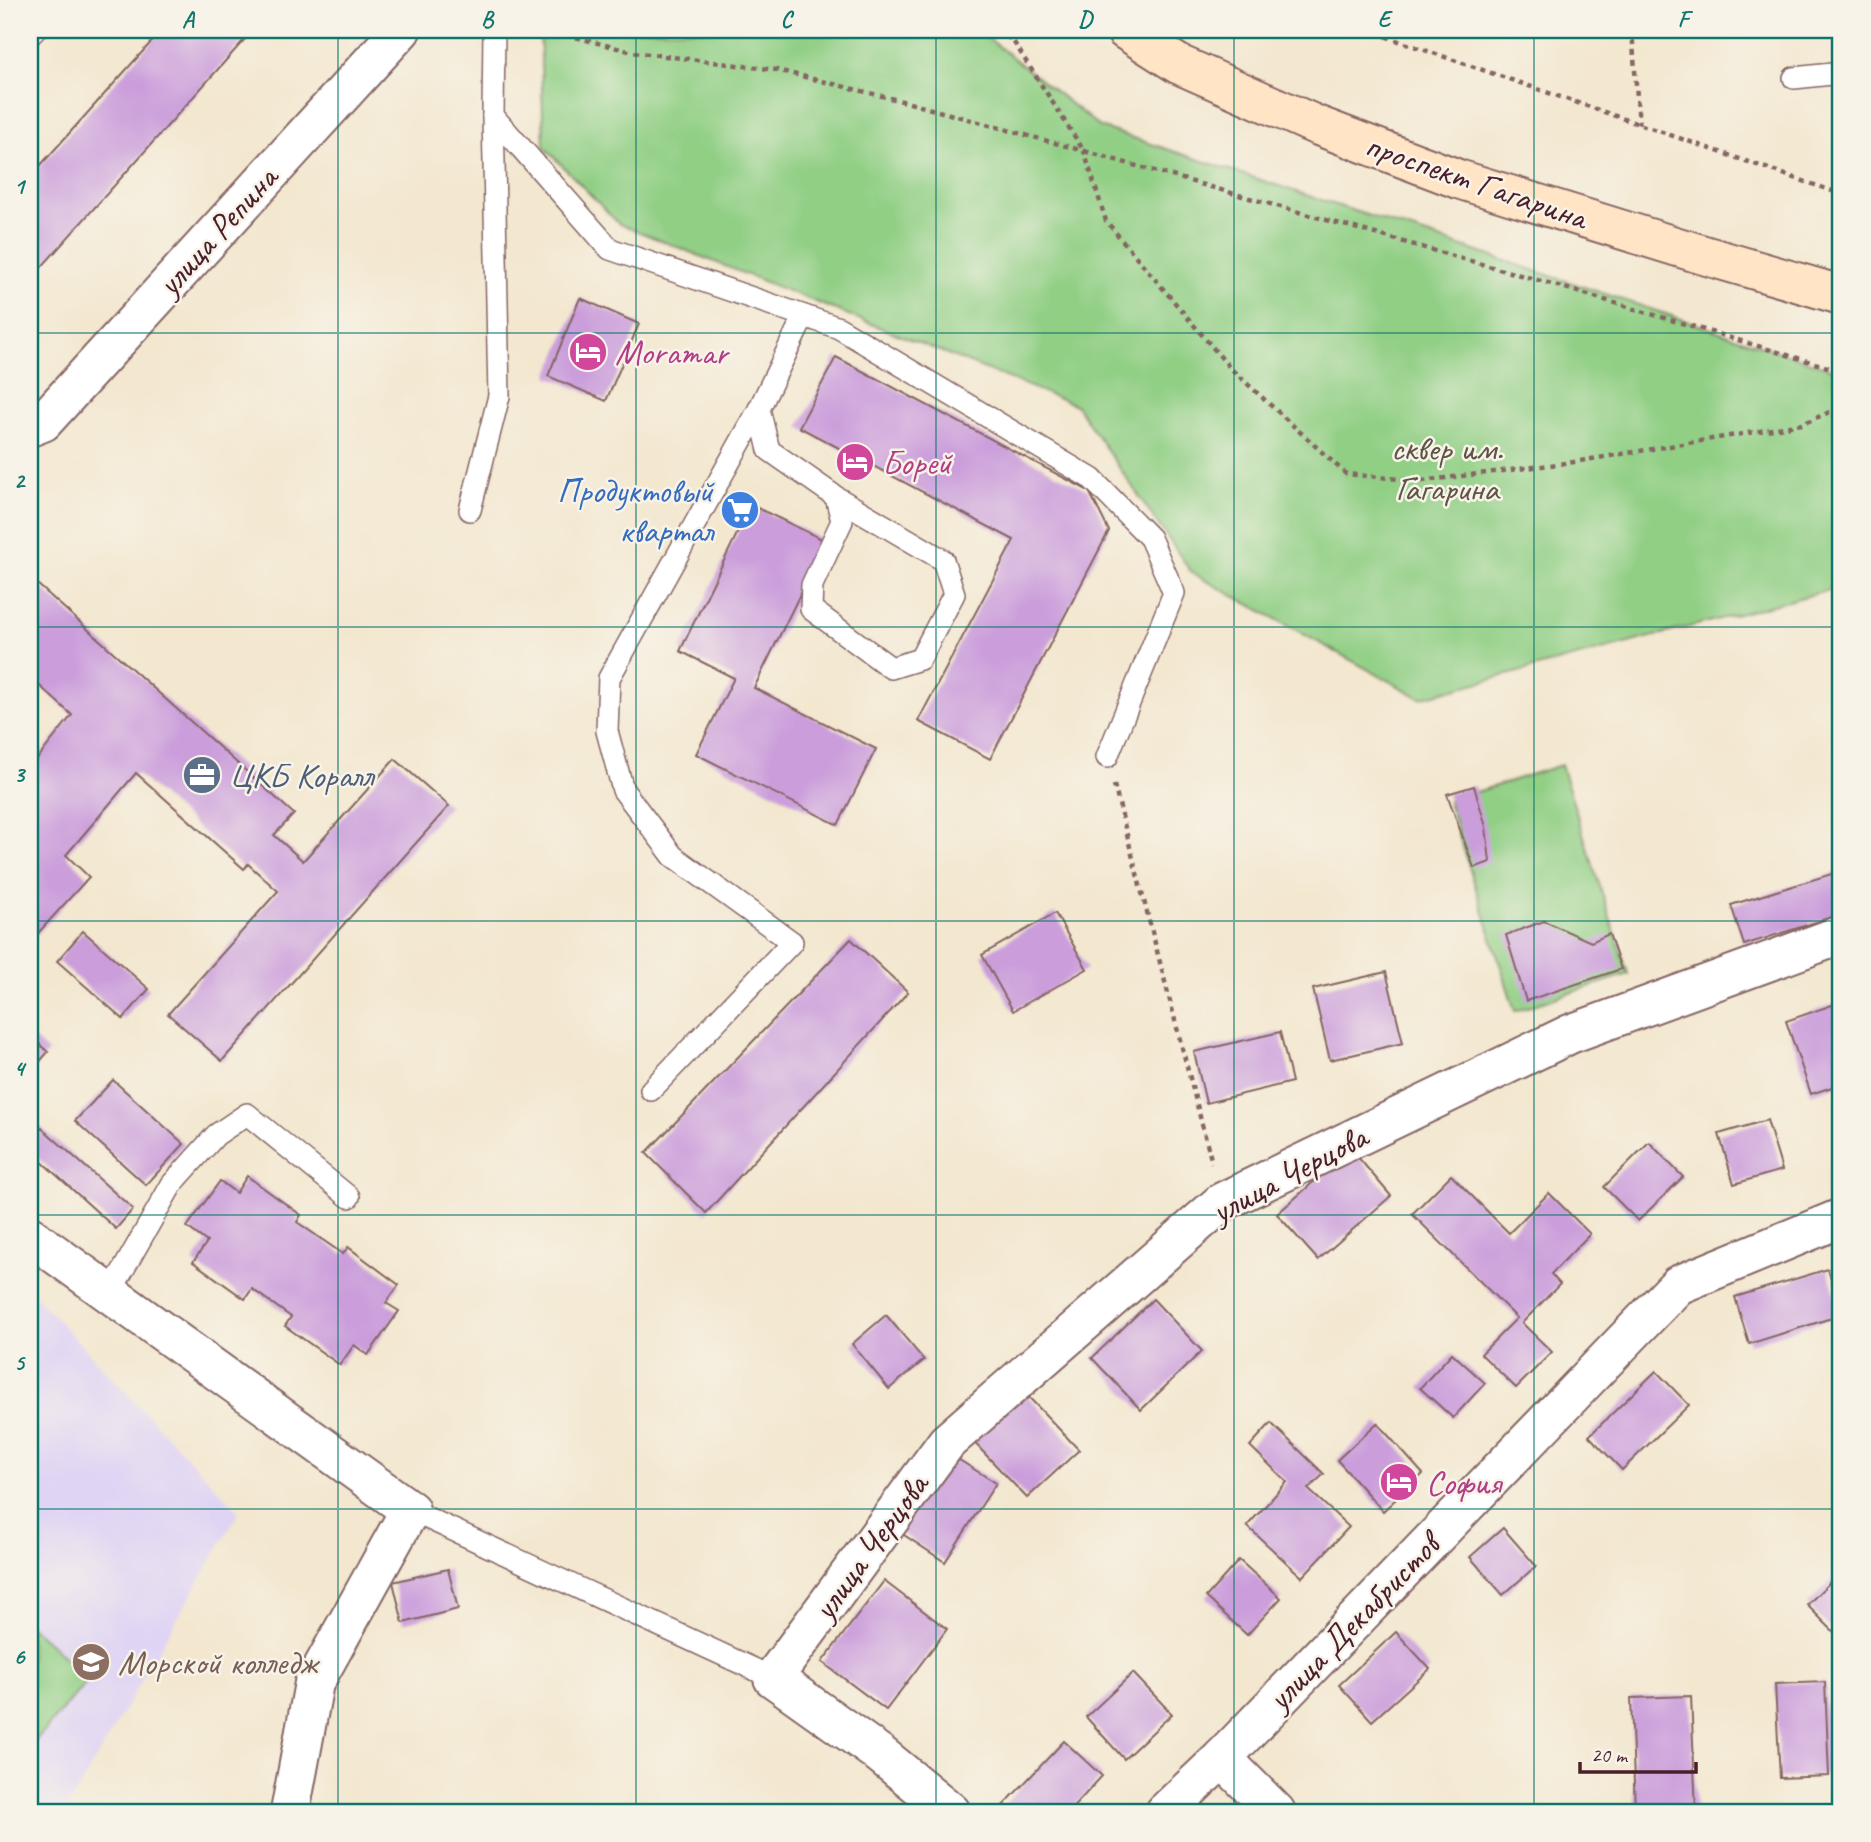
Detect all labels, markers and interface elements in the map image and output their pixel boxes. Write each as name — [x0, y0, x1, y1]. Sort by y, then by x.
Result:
text: A — [182, 5, 196, 34]
text: B — [481, 5, 495, 34]
text: C — [781, 5, 795, 34]
text: D — [1078, 5, 1094, 34]
text: E — [1378, 5, 1394, 34]
text: F — [1678, 5, 1694, 34]
street label: проспект Гагарина — [1359, 122, 1595, 241]
street label: улица Репина — [145, 155, 289, 307]
text: 1 — [14, 172, 27, 201]
place label: Moramar — [615, 330, 730, 375]
hotel icon: Moramar — [567, 331, 609, 373]
park label: сквер им. Гагарина — [1391, 426, 1503, 511]
place label: Борей — [882, 440, 954, 485]
hotel icon: Борей — [834, 441, 876, 483]
text: 2 — [14, 466, 27, 495]
place label: Продуктовый квартал — [557, 468, 716, 553]
supermarket icon: Продуктовый квартал — [719, 489, 761, 531]
place label: ЦКБ Коралл — [229, 753, 376, 798]
office icon: ЦКБ Коралл — [181, 754, 223, 796]
text: 3 — [14, 760, 27, 789]
text: 4 — [14, 1054, 27, 1083]
street label: улица Черцова — [1202, 1113, 1377, 1235]
text: 5 — [14, 1348, 26, 1377]
place label: София — [1426, 1460, 1504, 1505]
hotel icon: София — [1378, 1461, 1420, 1503]
street label: улица Черцова — [801, 1463, 940, 1631]
street label: улица Декабристов — [1256, 1520, 1453, 1722]
place label: Морской колледж — [118, 1640, 320, 1685]
school or university icon: Морской колледж — [70, 1641, 112, 1683]
text: 6 — [14, 1642, 27, 1671]
scale bar — [1580, 1730, 1696, 1774]
text: 20 m — [1591, 1742, 1629, 1768]

